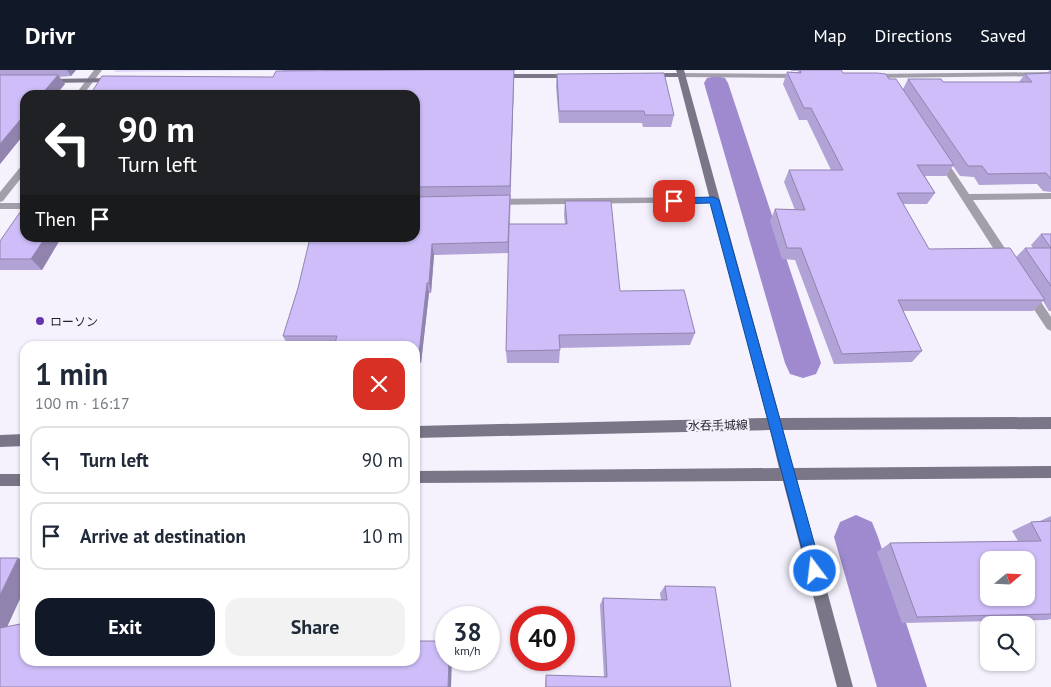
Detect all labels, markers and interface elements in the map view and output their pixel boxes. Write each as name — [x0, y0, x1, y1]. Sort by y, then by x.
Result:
text: Drivr — [25, 20, 75, 51]
text: Map — [814, 24, 846, 47]
text: Directions — [874, 24, 952, 47]
text: Saved — [980, 24, 1026, 47]
text: 90 m — [118, 106, 195, 152]
icon: left — [35, 110, 100, 175]
text: Turn left — [118, 150, 197, 178]
pin — [653, 180, 695, 222]
icon: arrive — [660, 187, 688, 215]
icon: arrive — [86, 205, 114, 233]
text: Then — [35, 207, 76, 231]
place label: ローソン — [50, 314, 98, 329]
marker: ローソン — [34, 315, 46, 327]
text: 1 min — [35, 354, 108, 393]
button: close — [353, 358, 405, 410]
text: 100 m · 16:17 — [35, 393, 130, 413]
street label: 水呑手城線 — [688, 417, 748, 433]
icon: left — [37, 446, 65, 474]
text: Turn left — [80, 448, 149, 472]
text: 90 m — [362, 448, 403, 472]
icon: arrive — [37, 522, 65, 550]
text: Arrive at destination — [80, 524, 246, 548]
text: 10 m — [362, 524, 403, 548]
position arrow — [788, 544, 840, 596]
north arrow — [980, 551, 1035, 606]
map controls — [980, 551, 1035, 671]
button: Exit — [35, 598, 215, 656]
button: Share — [225, 598, 405, 656]
speed limit sign: 40 — [510, 606, 575, 671]
text: 38 — [453, 616, 482, 648]
button: search — [980, 616, 1035, 671]
text: km/h — [454, 643, 481, 658]

